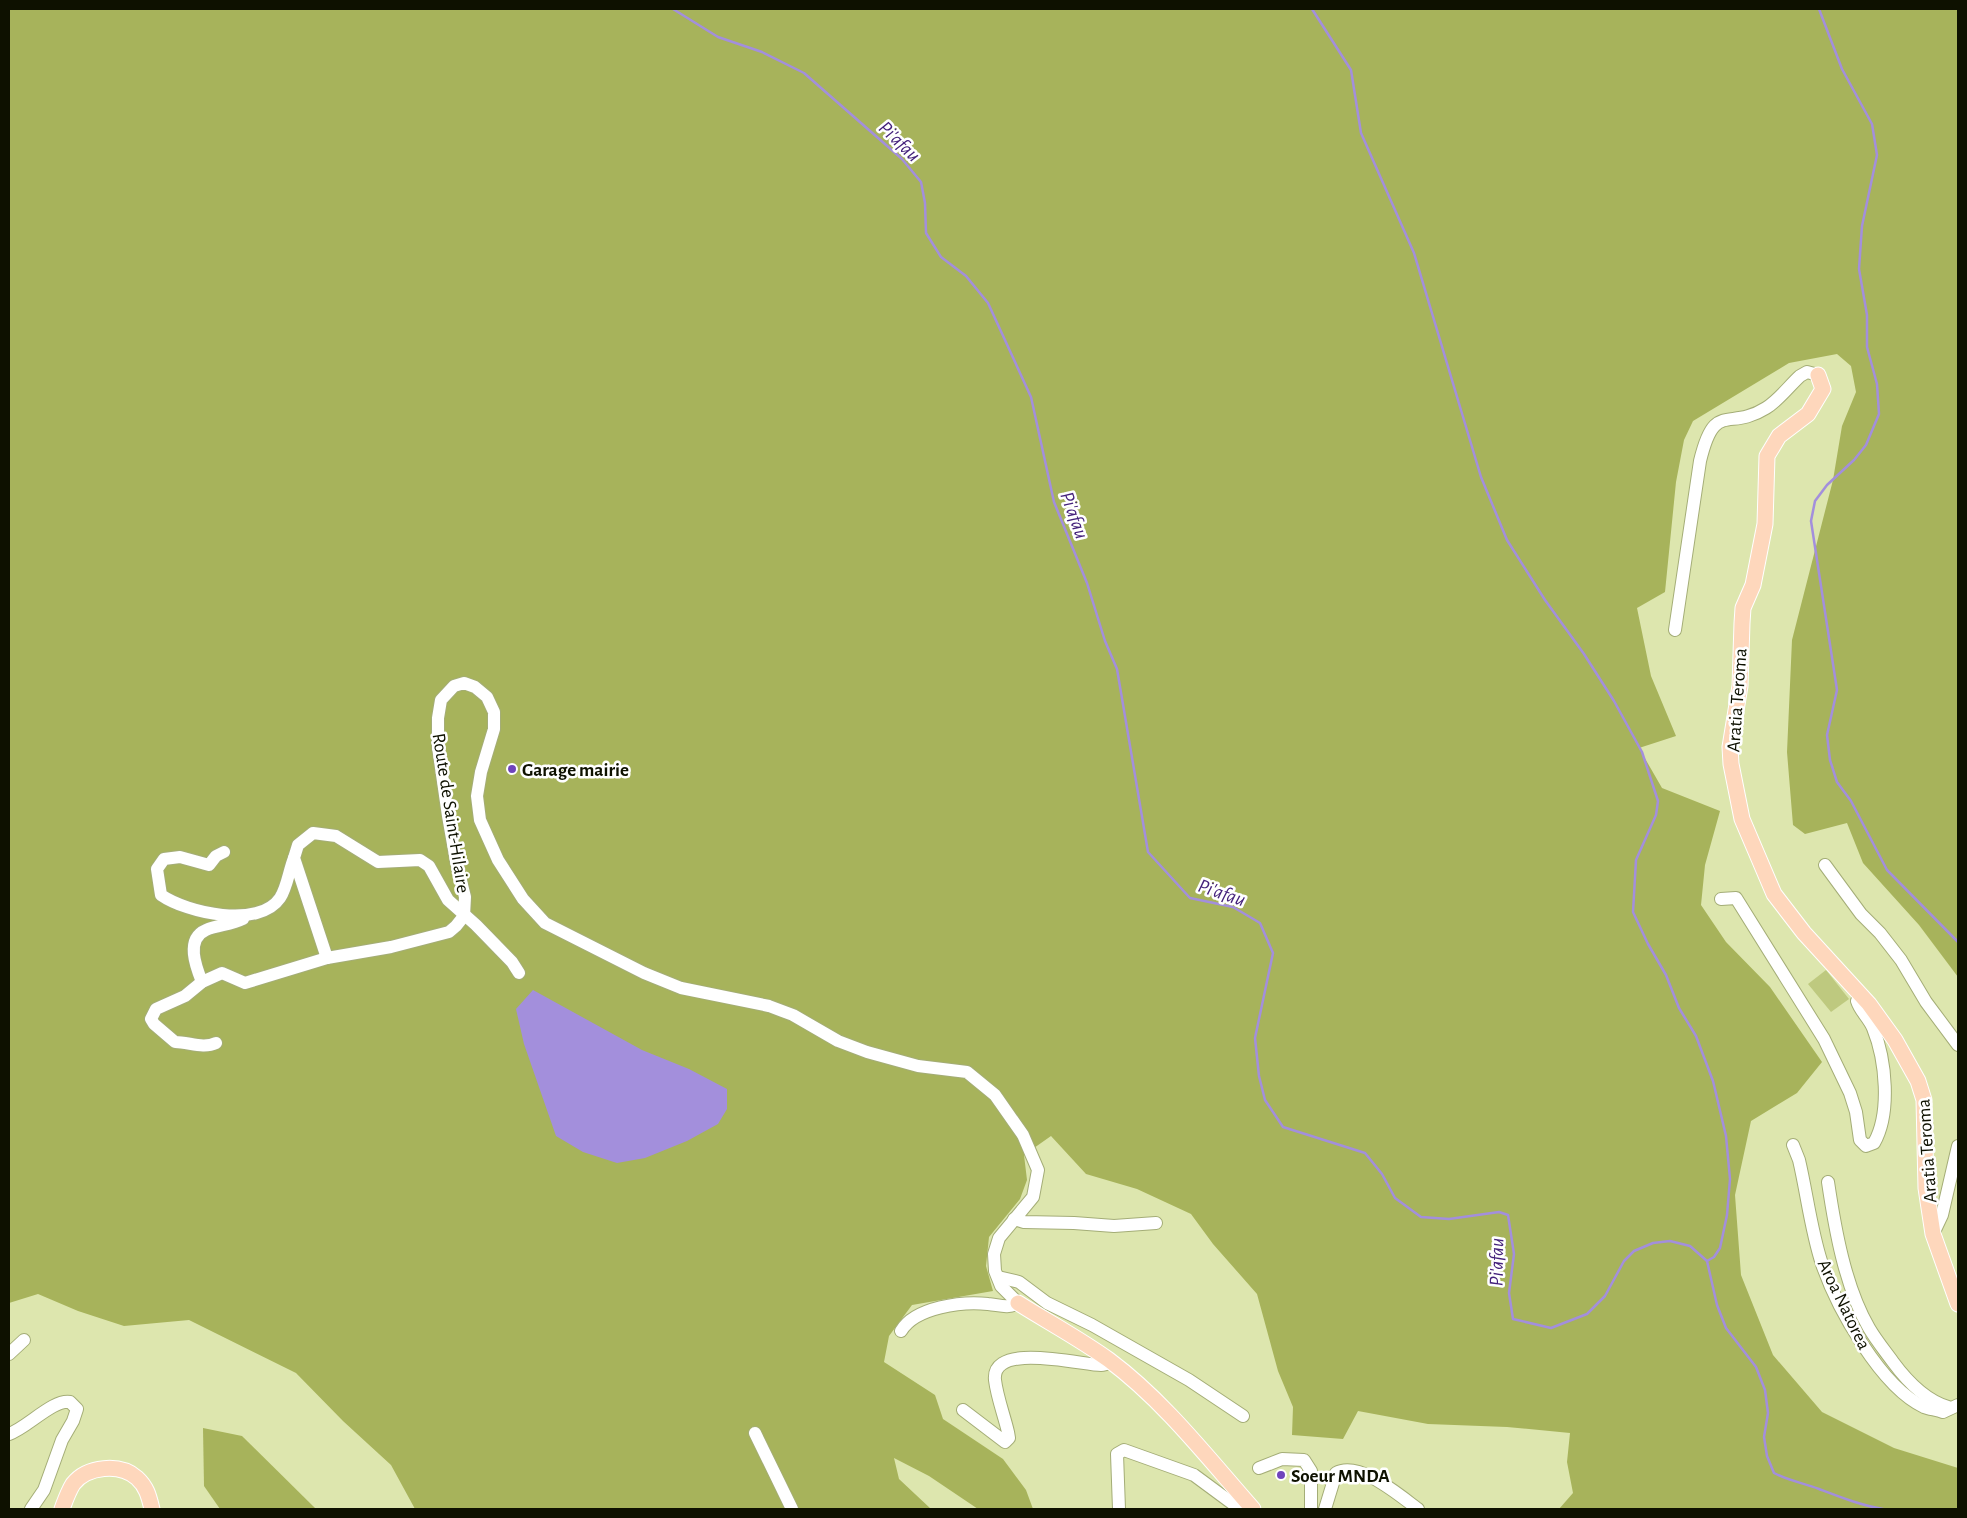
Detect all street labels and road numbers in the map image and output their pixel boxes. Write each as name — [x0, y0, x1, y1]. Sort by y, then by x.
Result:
street label: Aratia Teroma — [1724, 647, 1751, 753]
street label: Route de Saint-Hilaire — [428, 732, 473, 895]
street label: Aratia Teroma — [1914, 1098, 1941, 1204]
street label: Aroa Natorea — [1814, 1256, 1874, 1353]

